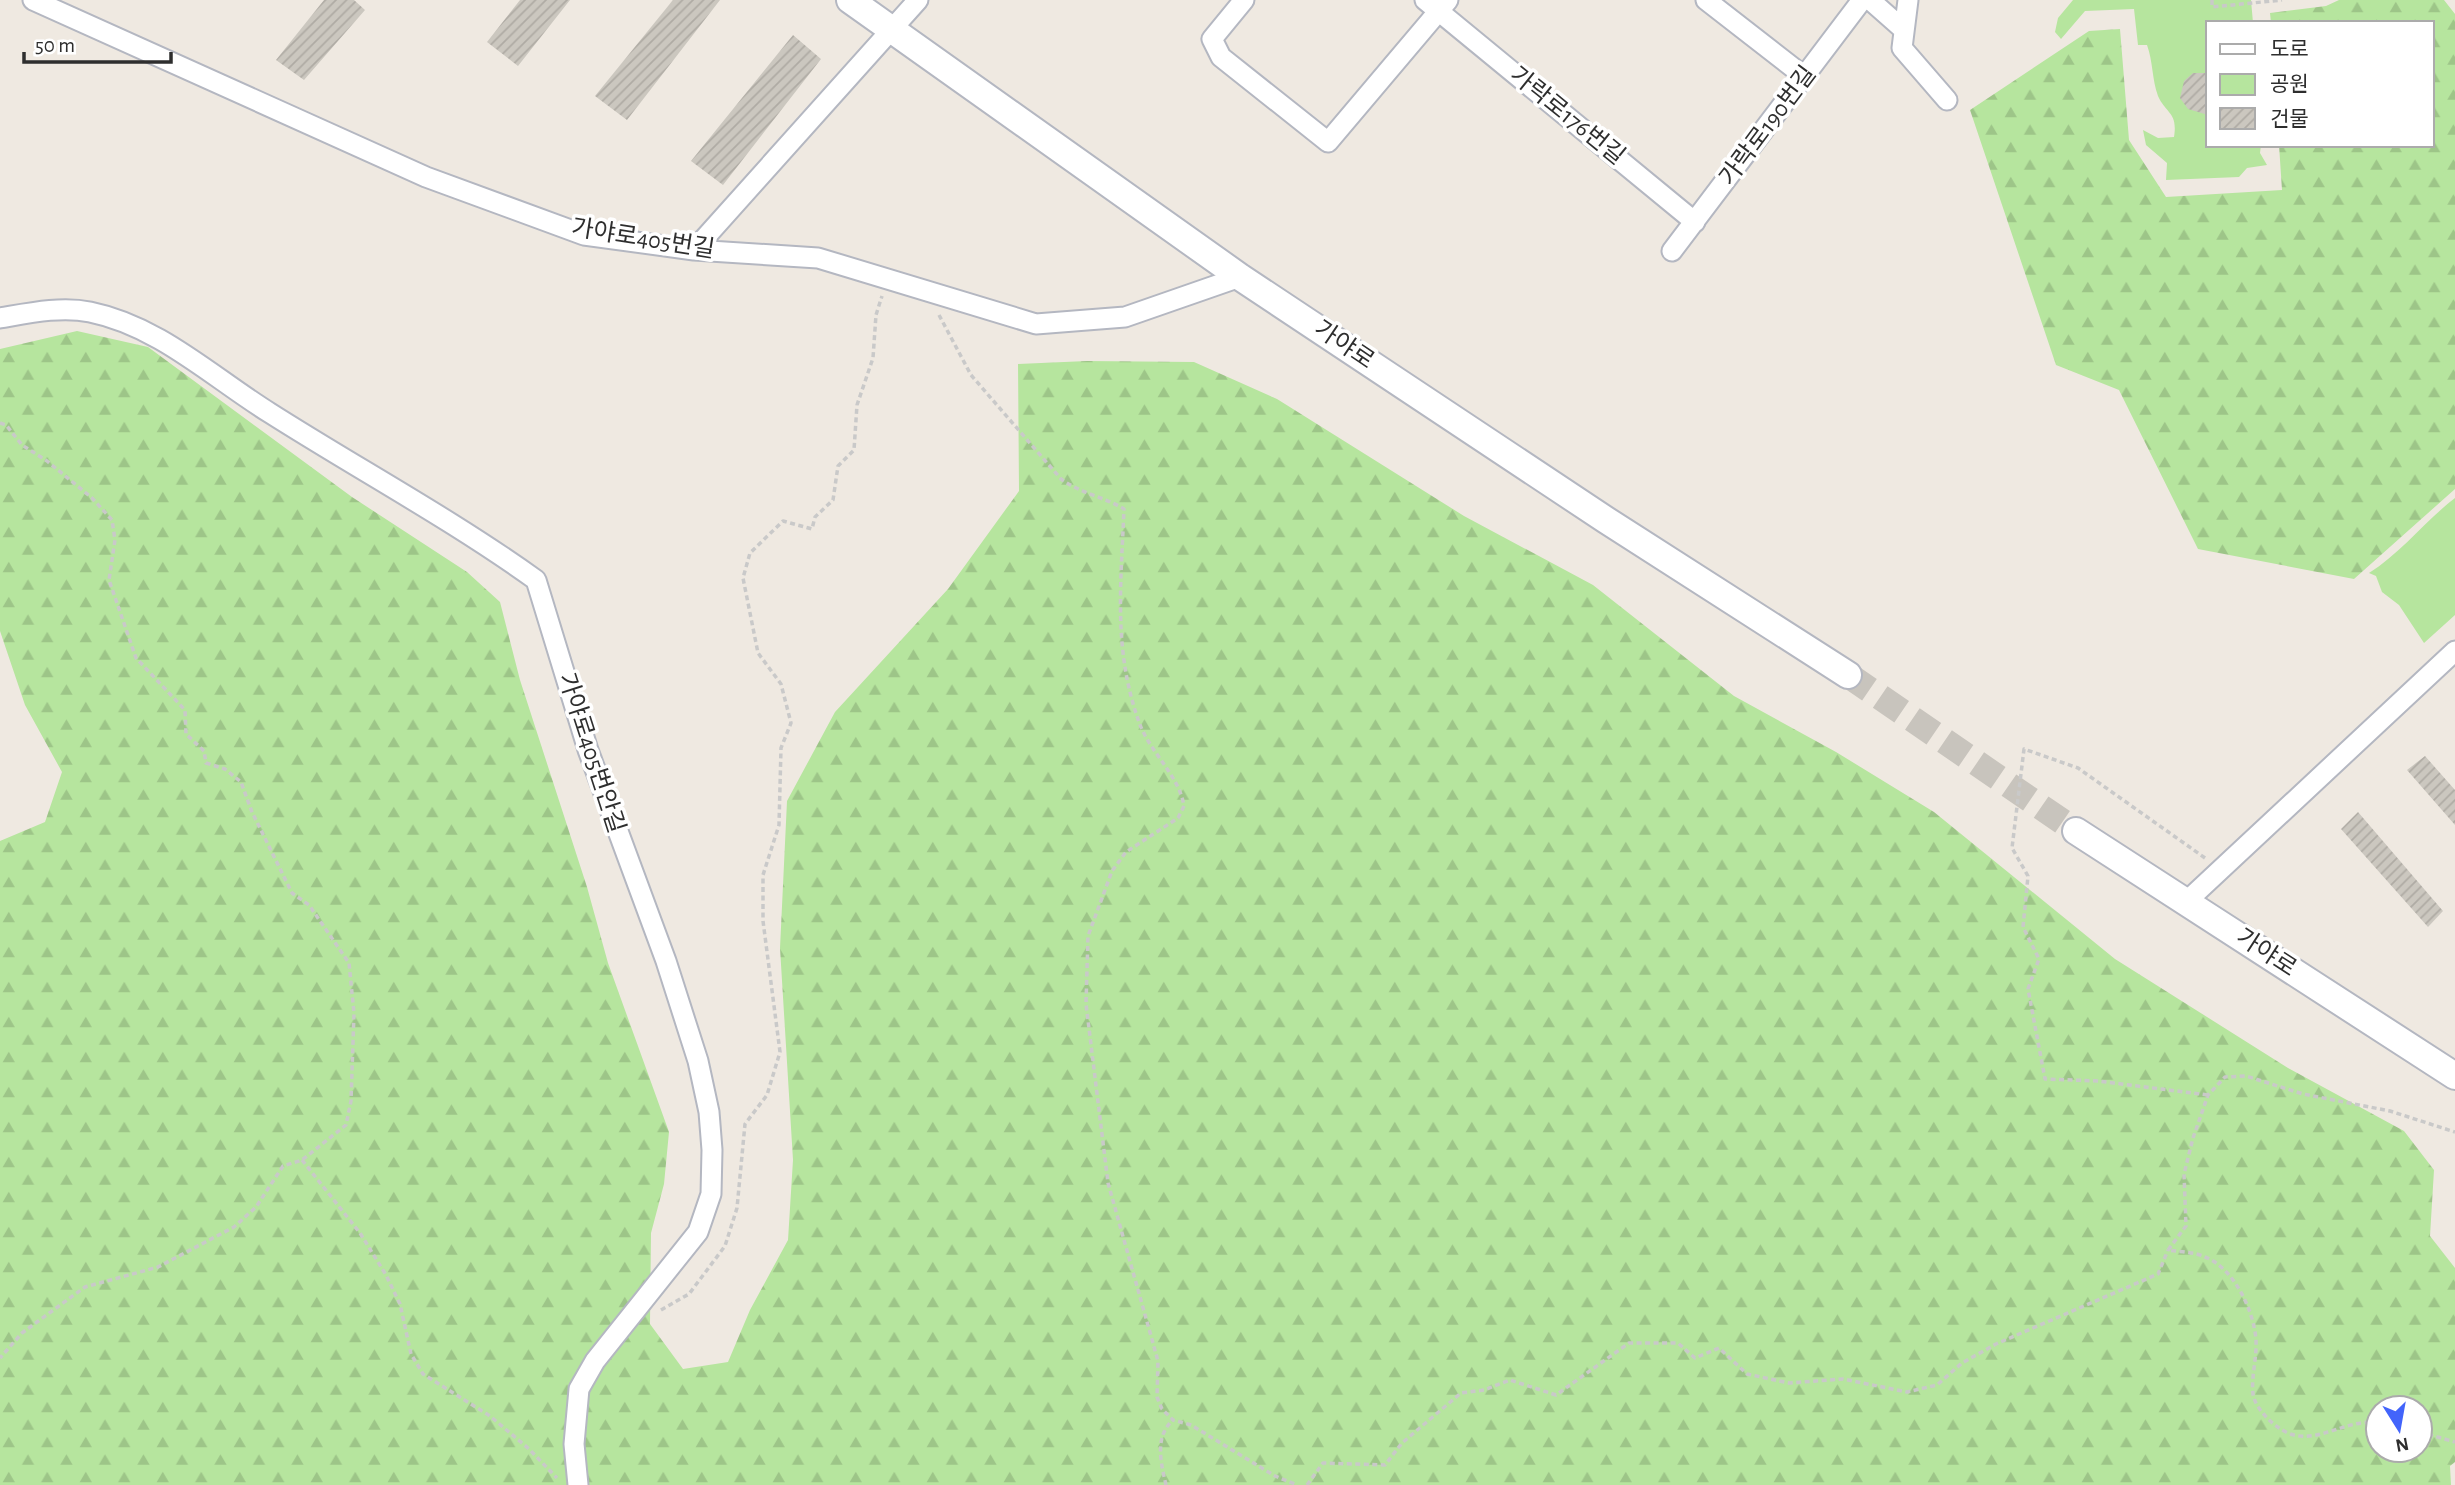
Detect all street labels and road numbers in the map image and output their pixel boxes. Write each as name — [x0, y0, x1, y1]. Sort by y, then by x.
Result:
street label: 가락로190번길 — [1715, 61, 1820, 190]
street label: 가락로176번길 — [1505, 62, 1630, 169]
street label: 가야로405번길 — [570, 214, 717, 262]
street label: 가야로 — [1310, 315, 1379, 373]
street label: 가야로405번안길 — [554, 669, 630, 836]
street label: 가야로 — [2232, 923, 2301, 981]

